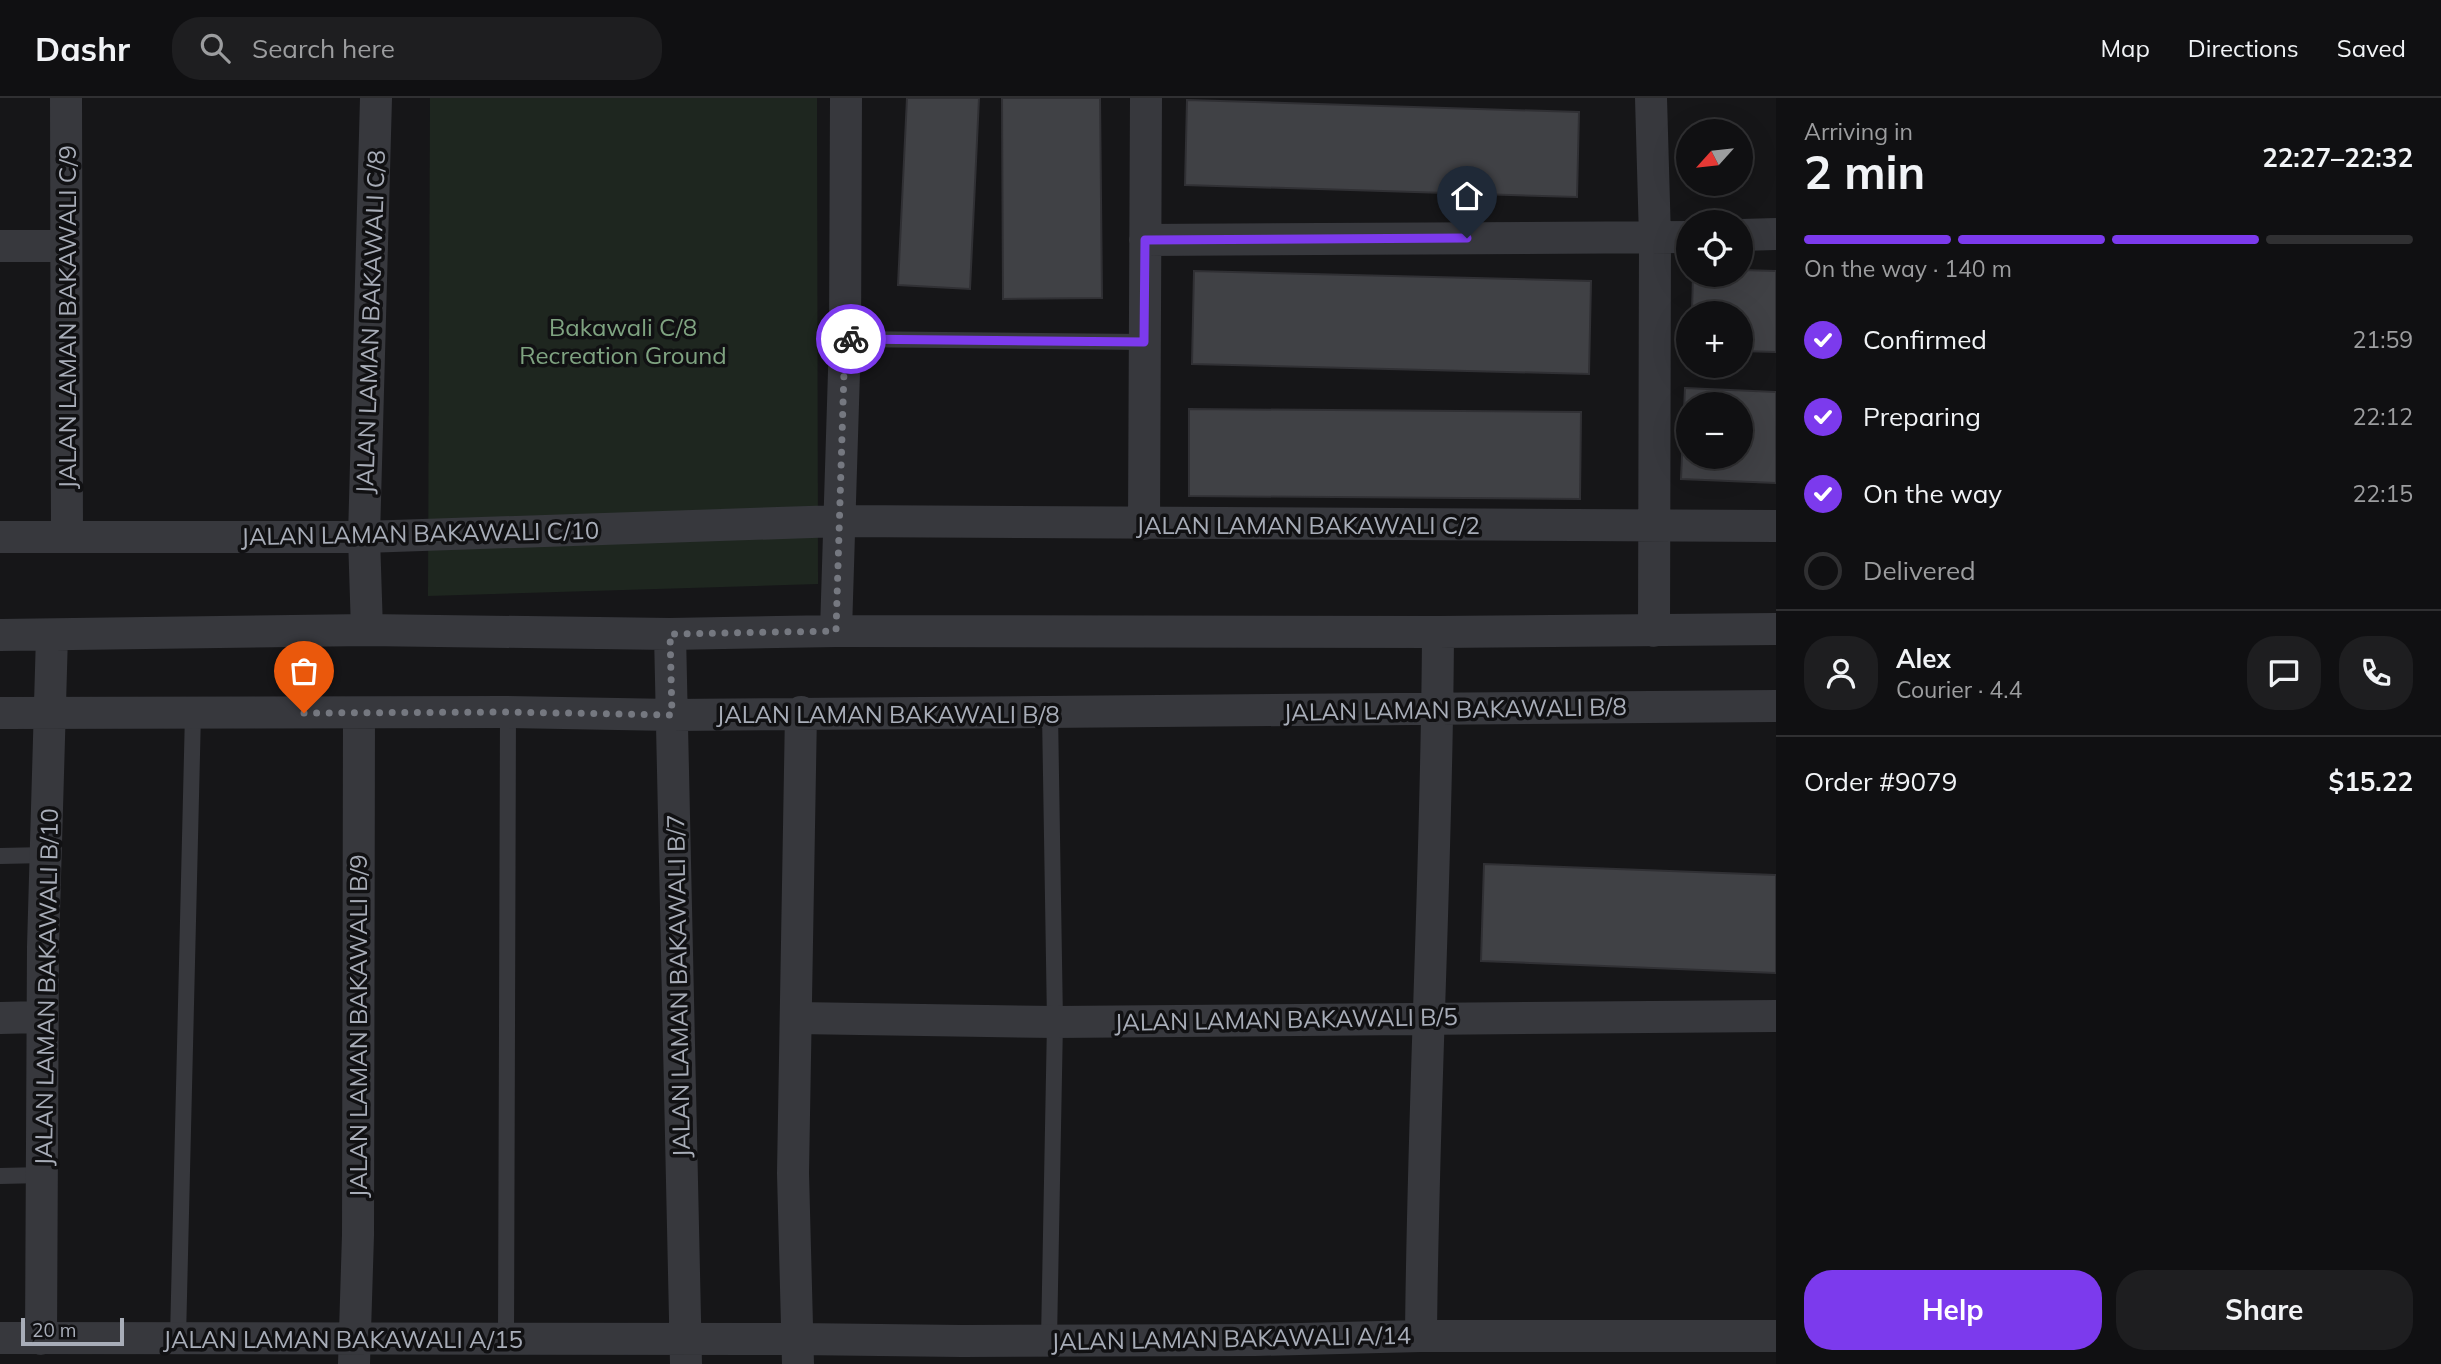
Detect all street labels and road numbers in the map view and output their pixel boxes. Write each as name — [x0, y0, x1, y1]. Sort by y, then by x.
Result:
street label: JALAN LAMAN BAKAWALI C/9 — [52, 145, 82, 489]
street label: JALAN LAMAN BAKAWALI C/8 — [349, 150, 391, 494]
street label: JALAN LAMAN BAKAWALI C/2 — [1136, 510, 1480, 540]
street label: JALAN LAMAN BAKAWALI C/10 — [241, 515, 599, 551]
street label: JALAN LAMAN BAKAWALI B/8 — [1283, 691, 1627, 727]
street label: JALAN LAMAN BAKAWALI B/8 — [716, 699, 1060, 729]
street label: JALAN LAMAN BAKAWALI B/10 — [28, 808, 64, 1166]
street label: JALAN LAMAN BAKAWALI B/7 — [660, 814, 696, 1158]
street label: JALAN LAMAN BAKAWALI B/9 — [343, 854, 373, 1198]
street label: JALAN LAMAN BAKAWALI B/5 — [1114, 1001, 1458, 1037]
street label: JALAN LAMAN BAKAWALI A/14 — [1051, 1320, 1411, 1356]
street label: JALAN LAMAN BAKAWALI A/15 — [163, 1324, 523, 1354]

